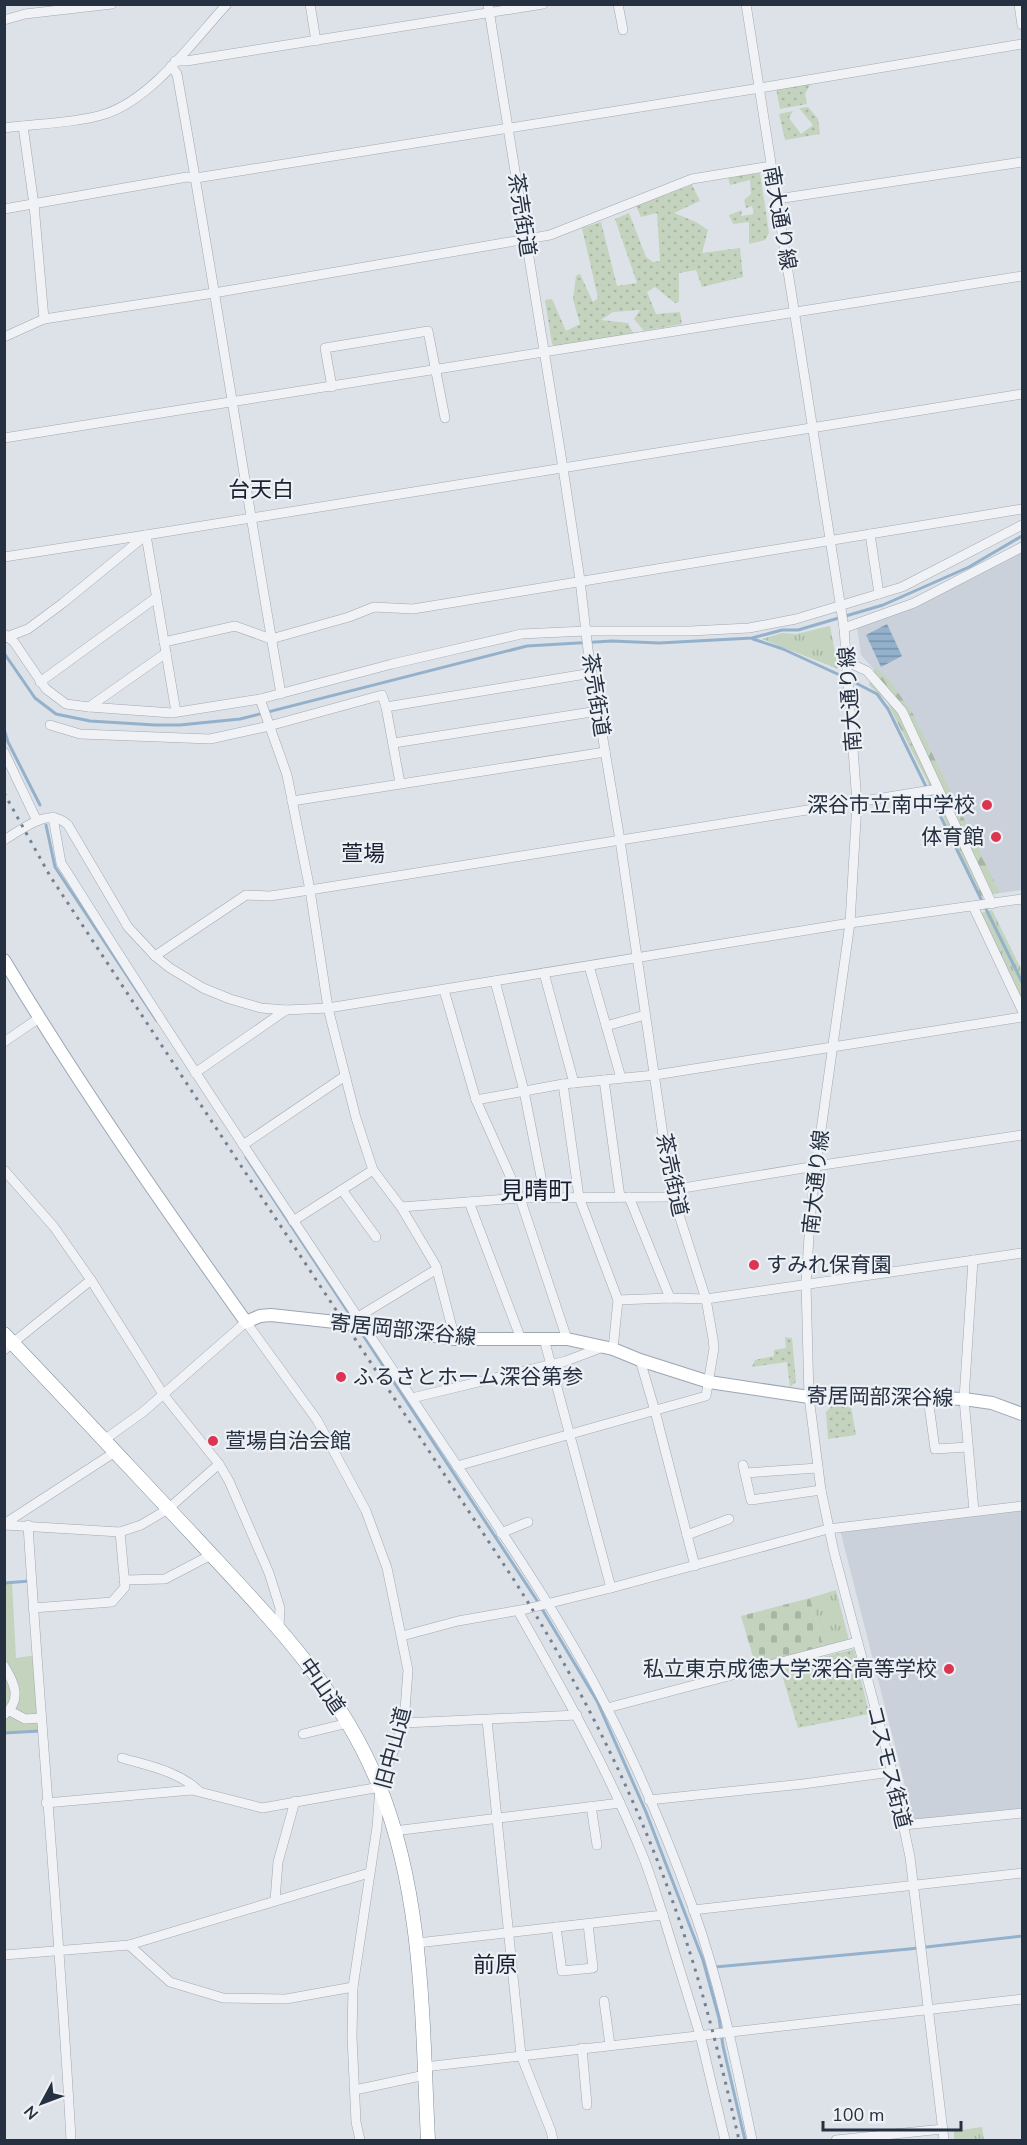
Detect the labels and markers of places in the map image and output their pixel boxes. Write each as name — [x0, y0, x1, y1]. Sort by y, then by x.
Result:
place label: 深谷市立南中学校 — [807, 791, 975, 819]
marker: 深谷市立南中学校 — [980, 798, 994, 812]
place label: 体育館 — [921, 823, 984, 851]
marker: 体育館 — [989, 830, 1003, 844]
place label: すみれ保育園 — [766, 1251, 892, 1279]
marker: すみれ保育園 — [747, 1258, 761, 1272]
place label: ふるさとホーム深谷第参 — [353, 1363, 583, 1391]
marker: ふるさとホーム深谷第参 — [334, 1370, 348, 1384]
place label: 萱場自治会館 — [225, 1427, 351, 1455]
marker: 萱場自治会館 — [206, 1434, 220, 1448]
place label: 私立東京成徳大学深谷高等学校 — [643, 1655, 937, 1683]
marker: 私立東京成徳大学深谷高等学校 — [942, 1662, 956, 1676]

